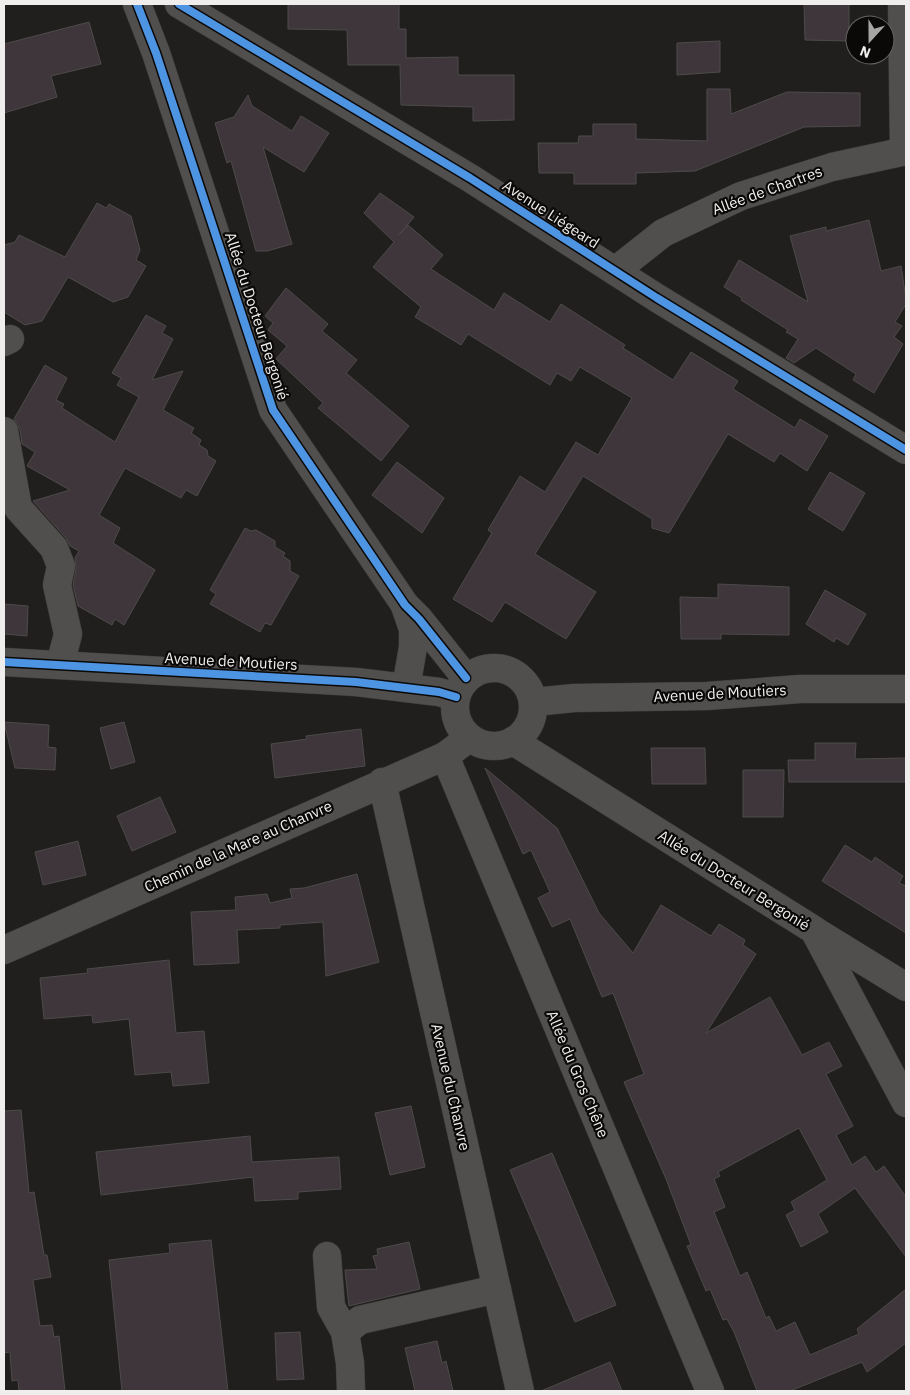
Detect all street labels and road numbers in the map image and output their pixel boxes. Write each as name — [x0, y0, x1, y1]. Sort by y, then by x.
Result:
street label: Allée de Chartres — [709, 161, 825, 219]
street label: Avenue Liégeard — [499, 176, 603, 252]
street label: Allée du Docteur Bergonié — [221, 230, 293, 402]
street label: Avenue de Moutiers — [164, 648, 298, 674]
street label: Avenue de Moutiers — [653, 680, 787, 706]
street label: Chemin de la Mare au Chanvre — [141, 796, 335, 896]
street label: Allée du Docteur Bergonié — [655, 825, 813, 935]
street label: Allée du Gros Chêne — [543, 1008, 613, 1140]
street label: Avenue du Chanvre — [427, 1022, 475, 1152]

